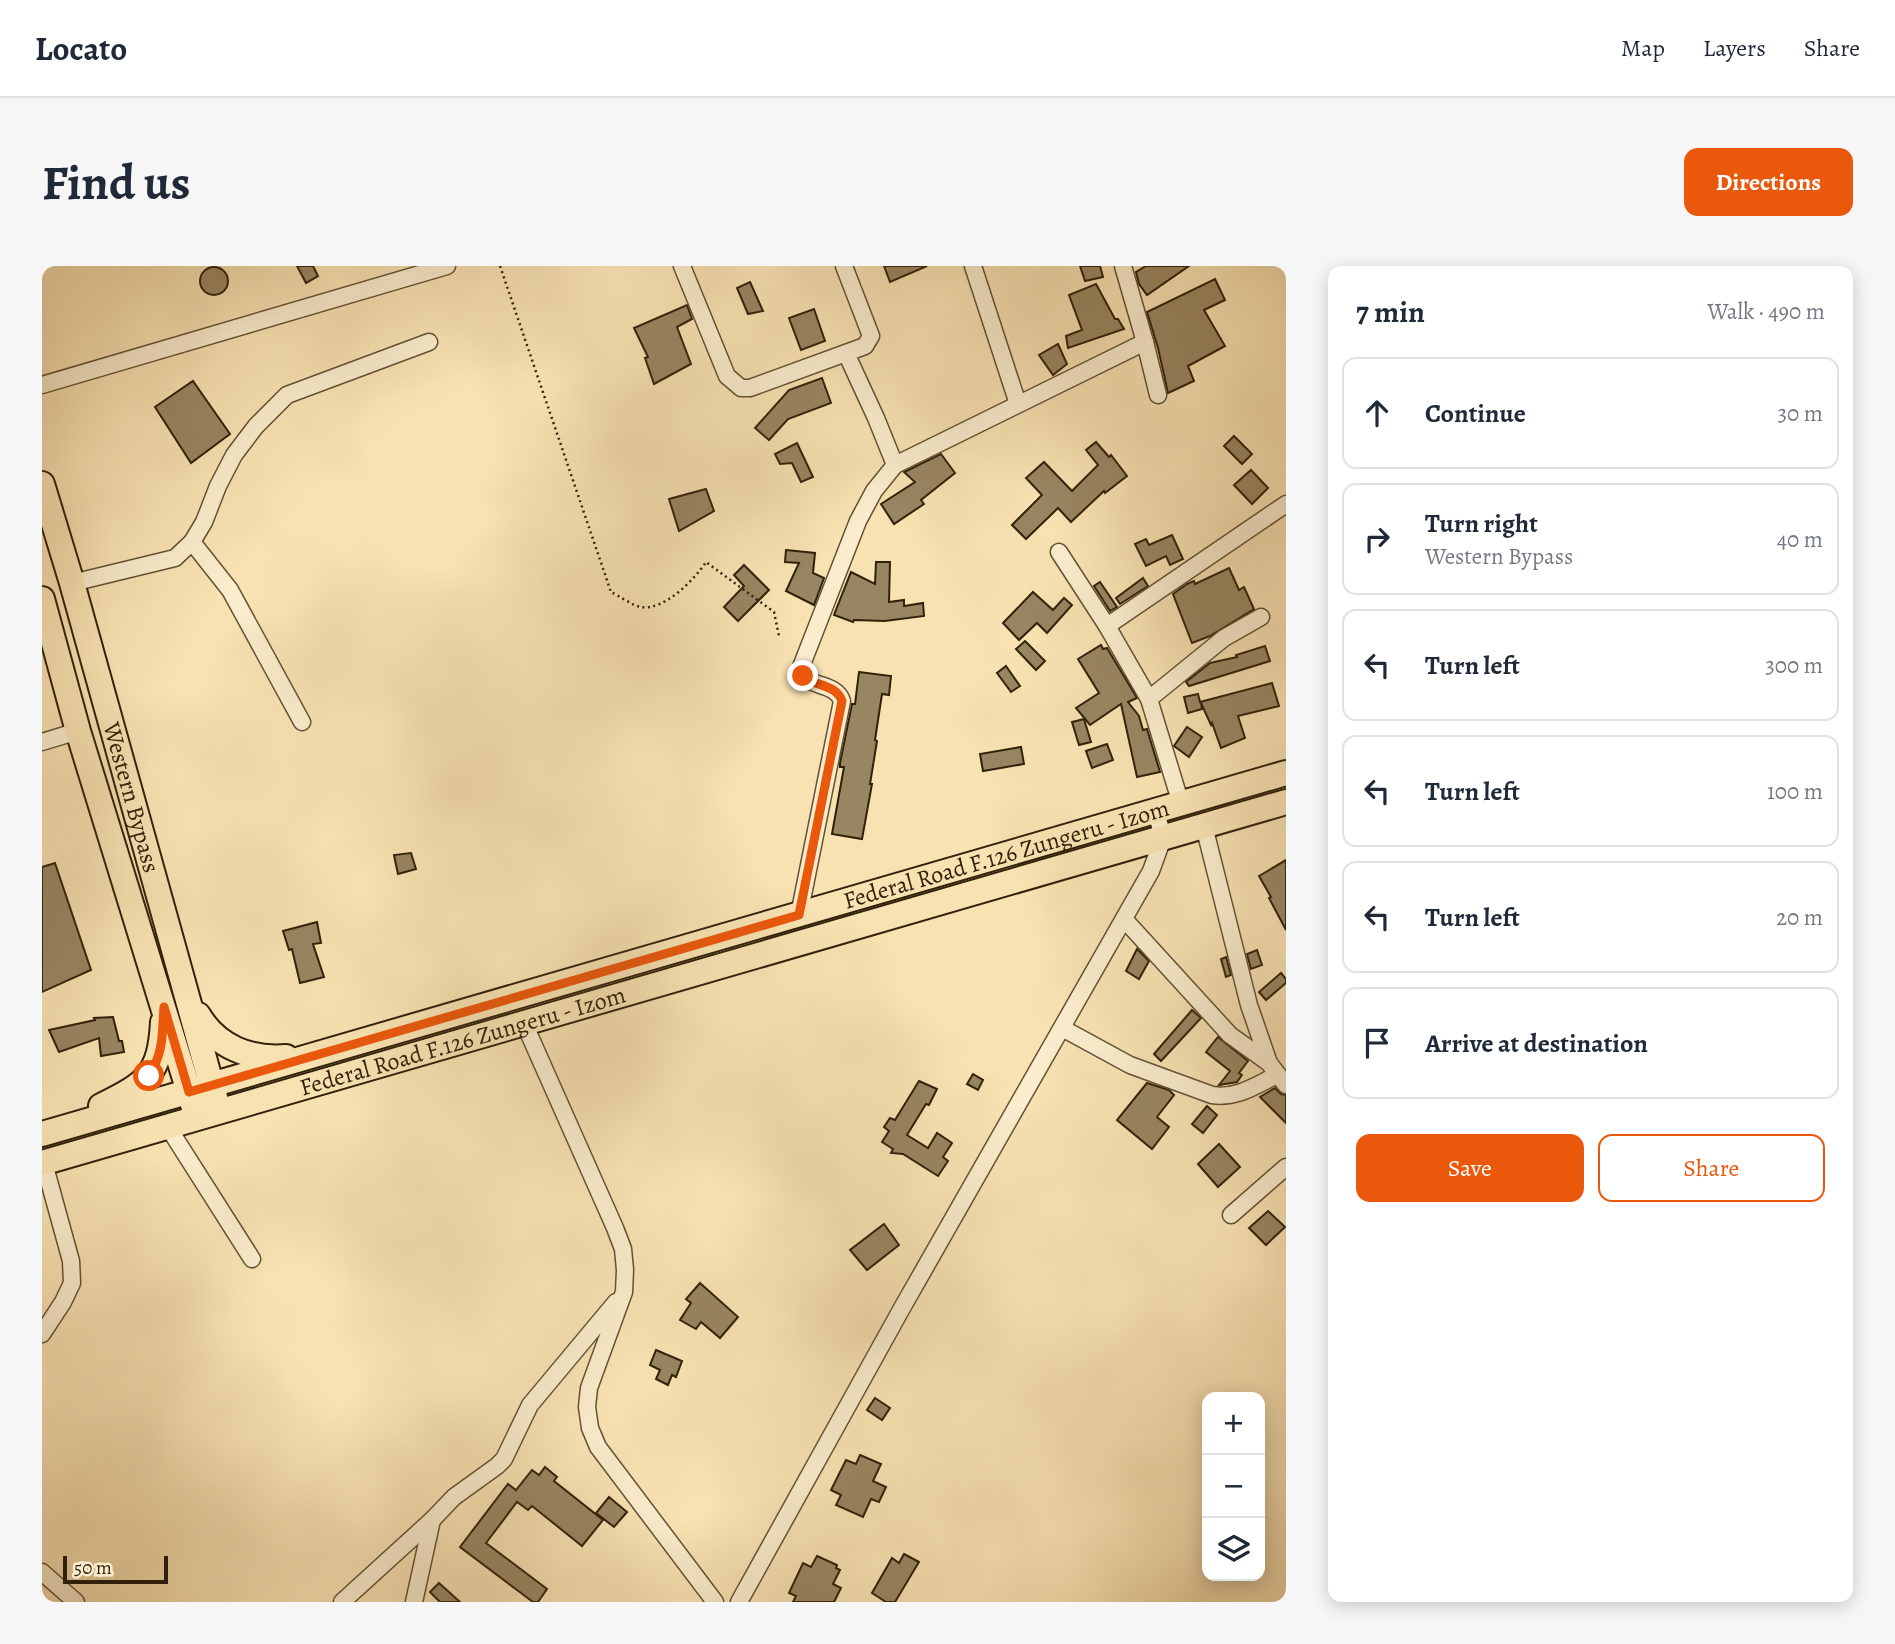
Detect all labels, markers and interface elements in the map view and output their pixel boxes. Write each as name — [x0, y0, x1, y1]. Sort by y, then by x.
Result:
text: Locato — [35, 26, 127, 71]
text: Map — [1621, 32, 1665, 64]
text: Layers — [1703, 32, 1766, 64]
text: Share — [1804, 32, 1860, 64]
button: Directions — [1684, 148, 1853, 216]
text: Find us — [42, 149, 190, 216]
text: 7 min — [1356, 292, 1425, 332]
text: Walk · 490 m — [1707, 296, 1825, 327]
icon: ahead — [1358, 394, 1396, 432]
text: Continue — [1425, 396, 1526, 431]
text: 30 m — [1777, 398, 1823, 429]
text: Turn right — [1425, 506, 1538, 541]
icon: right — [1358, 520, 1396, 558]
text: 40 m — [1777, 524, 1823, 555]
text: Western Bypass — [1425, 541, 1573, 572]
icon: left — [1358, 646, 1396, 684]
text: Turn left — [1425, 648, 1520, 683]
text: 300 m — [1765, 650, 1823, 681]
route end — [787, 660, 818, 691]
street label: Western Bypass — [95, 718, 168, 876]
icon: left — [1358, 772, 1396, 810]
text: Turn left — [1425, 774, 1520, 809]
text: 100 m — [1767, 776, 1823, 807]
street label: Federal Road F.126 Zungeru - Izom — [839, 792, 1173, 917]
icon: left — [1358, 898, 1396, 936]
text: Turn left — [1425, 900, 1520, 935]
text: 20 m — [1776, 902, 1823, 933]
street label: Federal Road F.126 Zungeru - Izom — [296, 978, 629, 1103]
icon: arrive — [1358, 1024, 1396, 1062]
text: Arrive at destination — [1425, 1026, 1648, 1061]
route start — [133, 1060, 164, 1091]
button: Save — [1356, 1134, 1584, 1202]
button: Share — [1598, 1134, 1825, 1202]
map controls — [1202, 1392, 1265, 1581]
button: + — [1202, 1392, 1265, 1455]
button: − — [1202, 1455, 1265, 1518]
button: layers — [1202, 1518, 1265, 1581]
scale bar — [63, 1553, 168, 1585]
text: 50 m — [74, 1555, 112, 1581]

